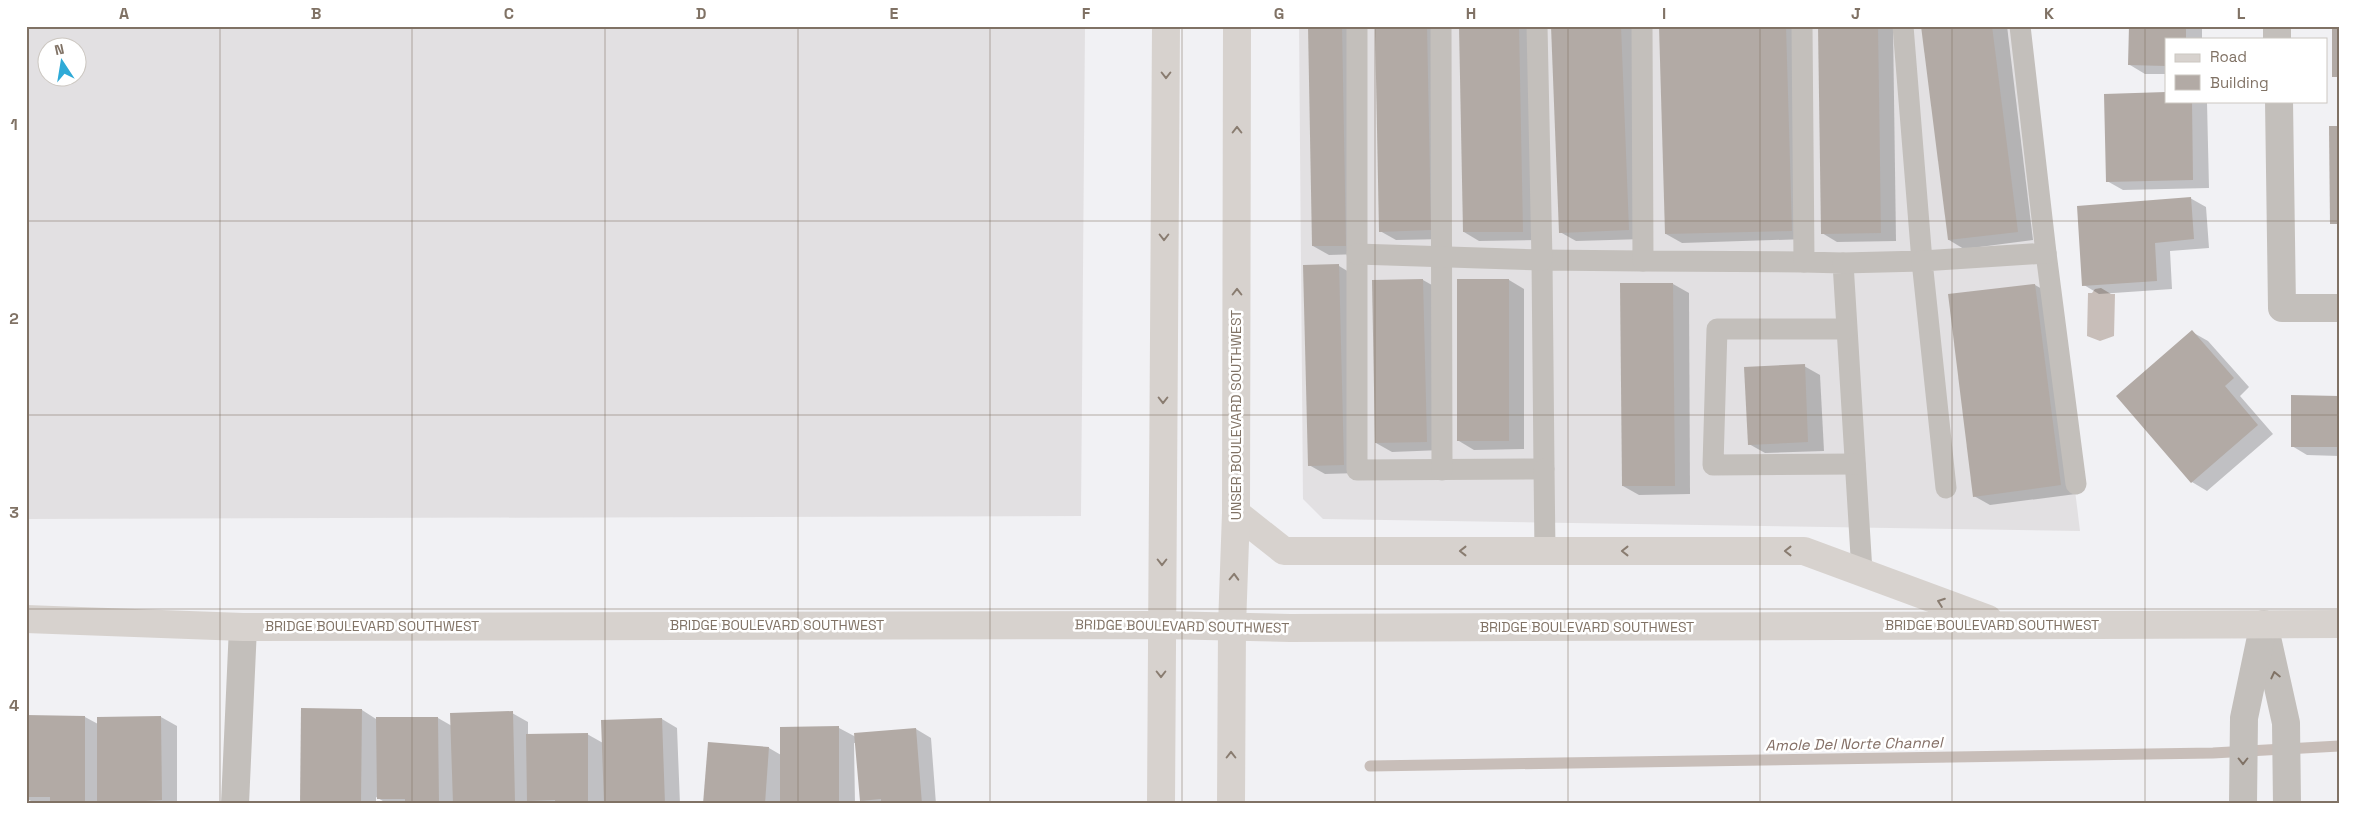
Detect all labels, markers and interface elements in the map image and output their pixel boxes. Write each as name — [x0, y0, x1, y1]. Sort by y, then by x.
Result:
text: A — [119, 3, 129, 24]
text: B — [311, 3, 321, 24]
text: C — [504, 3, 514, 24]
text: D — [696, 3, 706, 24]
text: E — [890, 3, 899, 24]
text: F — [1082, 3, 1091, 24]
text: G — [1274, 3, 1284, 24]
text: H — [1466, 3, 1476, 24]
text: I — [1662, 3, 1666, 24]
text: J — [1851, 3, 1861, 24]
text: K — [2044, 3, 2054, 24]
text: L — [2237, 3, 2246, 24]
north arrow — [38, 38, 88, 88]
legend — [2165, 38, 2328, 102]
text: N — [53, 40, 66, 59]
text: Road — [2210, 47, 2247, 66]
one-way arrow — [1161, 72, 1171, 79]
text: Building — [2210, 73, 2269, 92]
text: 1 — [10, 114, 18, 135]
one-way arrow — [1232, 125, 1242, 133]
one-way arrow — [1159, 234, 1170, 242]
one-way arrow — [1232, 288, 1242, 296]
text: 2 — [9, 308, 19, 329]
street label: UNSER BOULEVARD SOUTHWEST — [1227, 310, 1245, 520]
one-way arrow — [1158, 396, 1168, 404]
text: 3 — [9, 502, 19, 523]
one-way arrow — [1459, 546, 1466, 556]
one-way arrow — [1621, 546, 1629, 556]
one-way arrow — [1784, 546, 1792, 556]
one-way arrow — [1157, 559, 1167, 567]
one-way arrow — [1229, 573, 1240, 581]
one-way arrow — [1937, 598, 1946, 608]
street label: BRIDGE BOULEVARD SOUTHWEST — [1075, 615, 1289, 637]
street label: BRIDGE BOULEVARD SOUTHWEST — [670, 616, 884, 634]
street label: BRIDGE BOULEVARD SOUTHWEST — [1885, 616, 2099, 634]
street label: BRIDGE BOULEVARD SOUTHWEST — [265, 617, 479, 635]
street label: BRIDGE BOULEVARD SOUTHWEST — [1480, 618, 1694, 636]
one-way arrow — [1156, 670, 1166, 678]
one-way arrow — [2270, 671, 2281, 680]
text: 4 — [9, 695, 19, 716]
water label: Amole Del Norte Channel — [1765, 732, 1945, 755]
one-way arrow — [1226, 751, 1237, 759]
one-way arrow — [2238, 757, 2249, 765]

